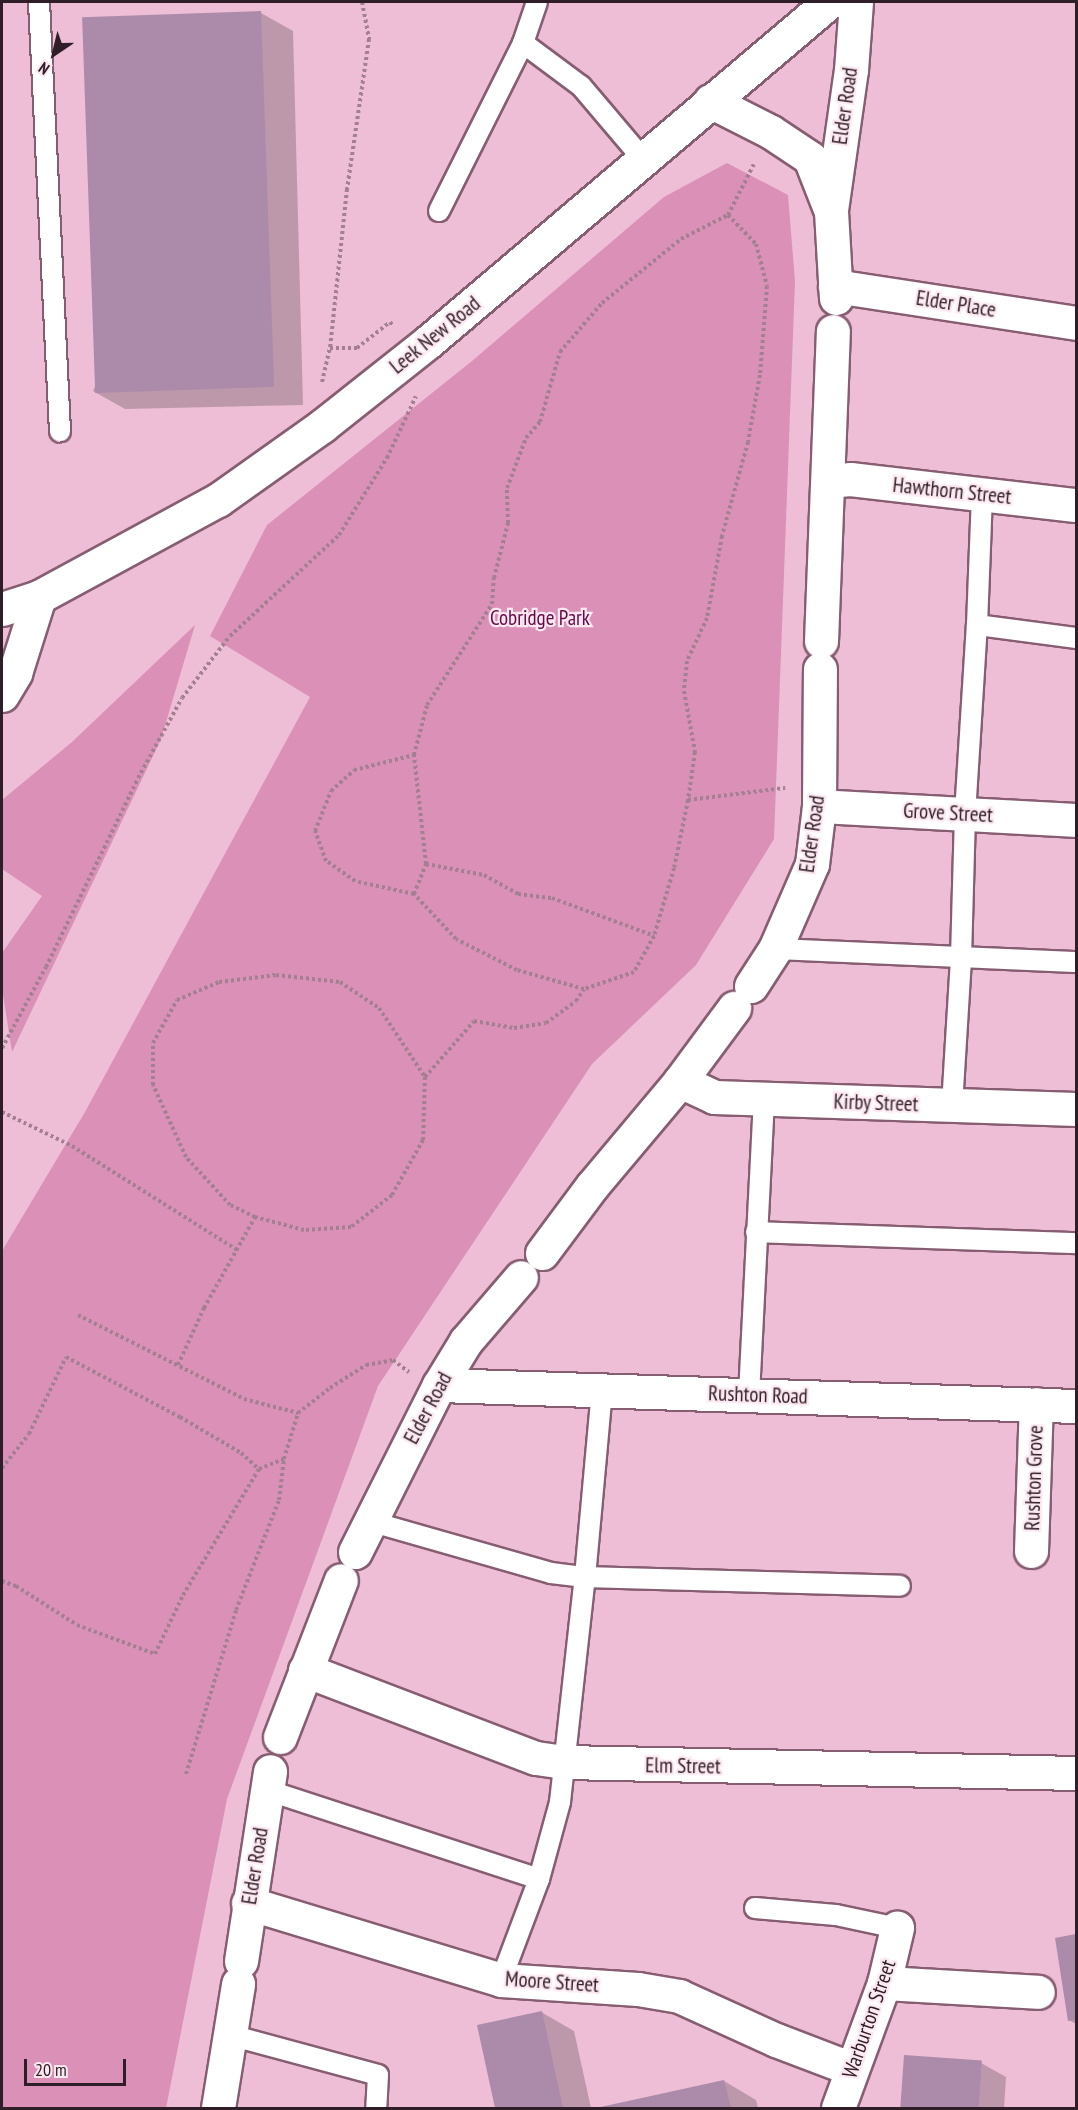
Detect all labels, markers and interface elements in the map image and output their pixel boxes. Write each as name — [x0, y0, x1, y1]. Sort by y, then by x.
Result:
north arrow — [24, 24, 84, 84]
text: N — [34, 58, 53, 79]
street label: Elder Road — [827, 66, 863, 146]
street label: Elder Place — [914, 285, 998, 323]
street label: Leek New Road — [384, 291, 486, 379]
street label: Hawthorn Street — [891, 472, 1013, 510]
park label: Cobridge Park — [490, 605, 590, 631]
street label: Elder Road — [794, 794, 830, 874]
street label: Grove Street — [903, 798, 993, 828]
street label: Kirby Street — [833, 1089, 919, 1117]
street label: Elder Road — [399, 1368, 457, 1448]
street label: Rushton Road — [708, 1381, 808, 1409]
street label: Rushton Grove — [1020, 1425, 1048, 1531]
street label: Elm Street — [645, 1753, 721, 1779]
street label: Elder Road — [236, 1826, 274, 1906]
street label: Warburton Street — [837, 1956, 901, 2082]
street label: Moore Street — [504, 1966, 600, 1998]
scale bar — [27, 2047, 129, 2085]
text: 20 m — [35, 2058, 67, 2081]

